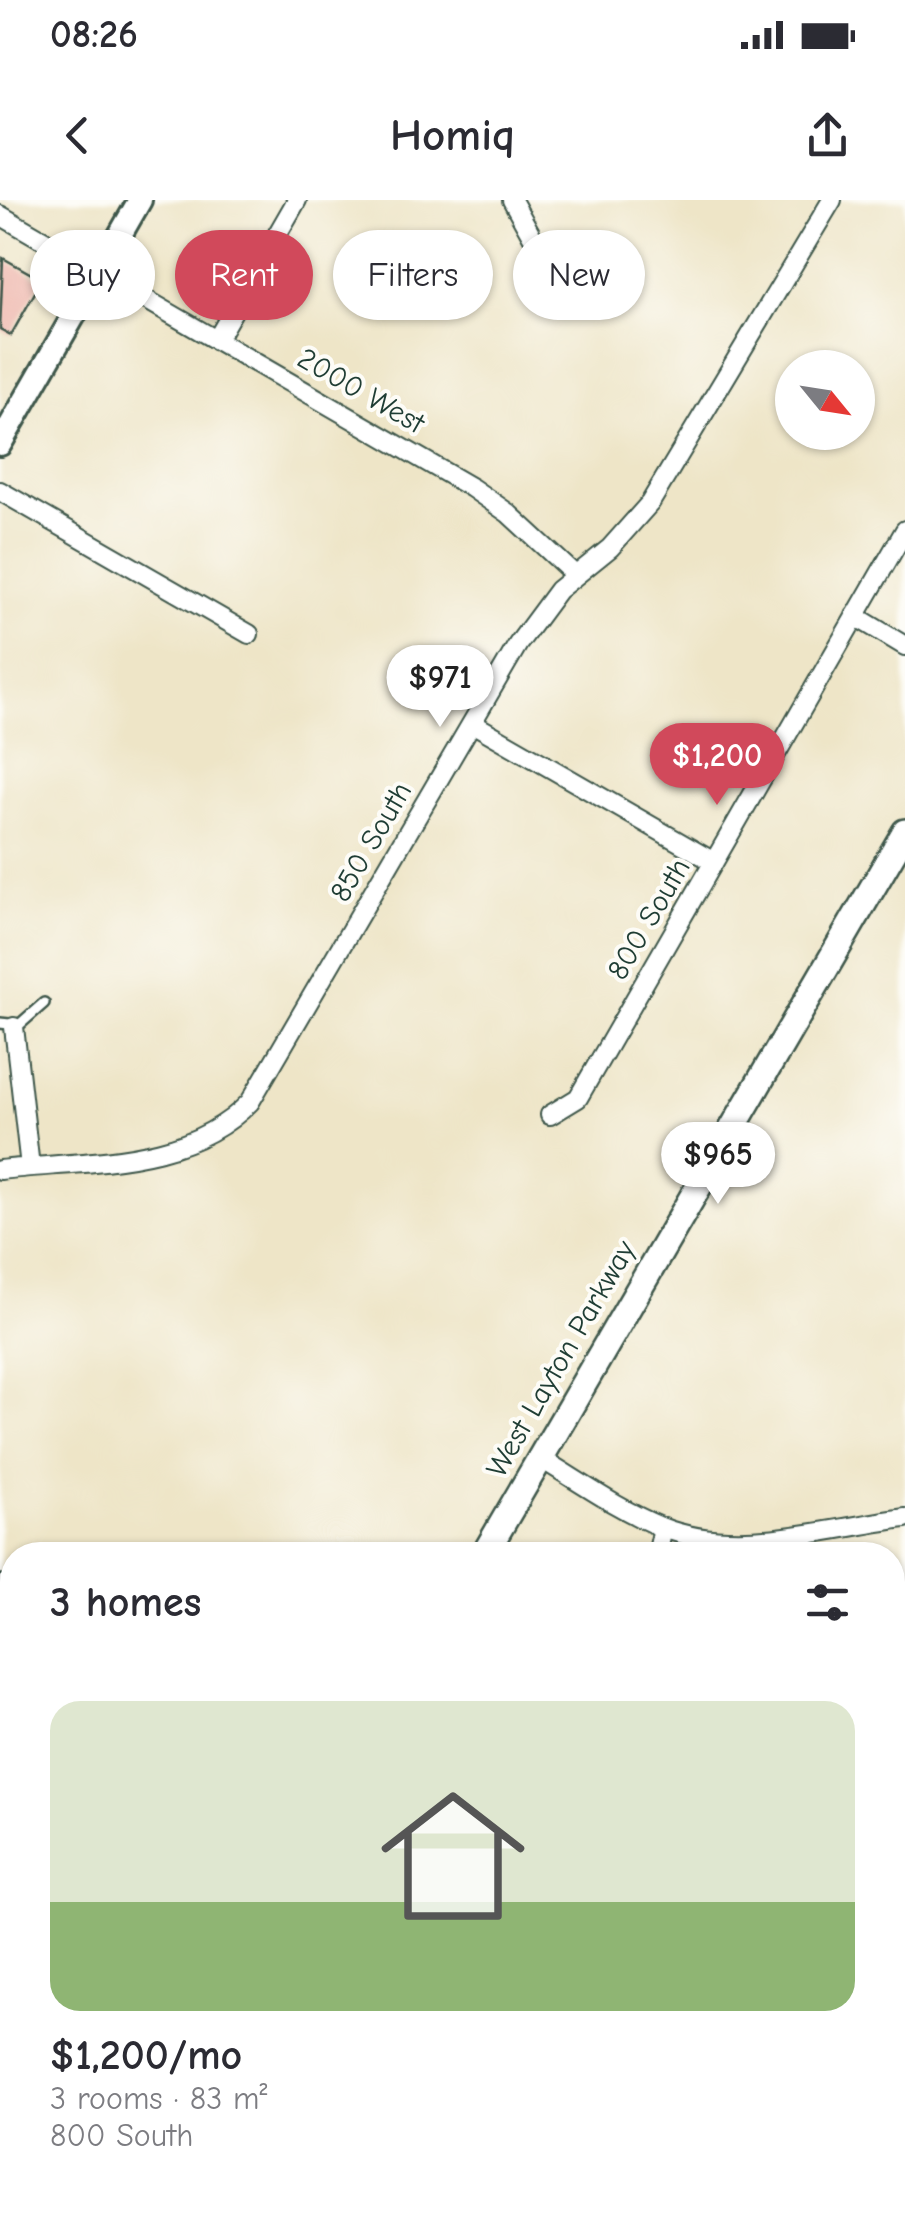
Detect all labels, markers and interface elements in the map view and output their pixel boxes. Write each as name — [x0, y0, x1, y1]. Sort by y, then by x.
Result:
text: 08:26 — [50, 13, 138, 57]
icon: back — [50, 108, 105, 163]
icon: share — [800, 108, 855, 163]
text: Homiq — [390, 109, 515, 161]
chip: Buy — [30, 230, 155, 320]
chip: Rent — [175, 230, 313, 320]
chip: Filters — [333, 230, 493, 320]
chip: New — [513, 230, 645, 320]
street label: 2000 West — [291, 341, 432, 442]
north arrow — [775, 350, 875, 450]
map controls — [775, 350, 875, 450]
pin: $971 — [381, 645, 499, 730]
text: $971 — [409, 659, 471, 696]
pin: $1,200 — [636, 723, 798, 808]
text: $1,200 — [672, 737, 762, 774]
street label: 850 South — [323, 776, 419, 908]
street label: 800 South — [600, 852, 698, 986]
pin: $965 — [659, 1122, 777, 1207]
text: $965 — [683, 1136, 753, 1173]
street label: West Layton Parkway — [479, 1234, 643, 1484]
icon: filters — [800, 1575, 855, 1630]
text: 3 homes — [50, 1578, 201, 1627]
icon: home — [363, 1766, 543, 1946]
text: $1,200/mo — [50, 2031, 242, 2080]
text: 3 rooms · 83 m² — [50, 2080, 267, 2117]
text: 800 South — [50, 2117, 193, 2154]

